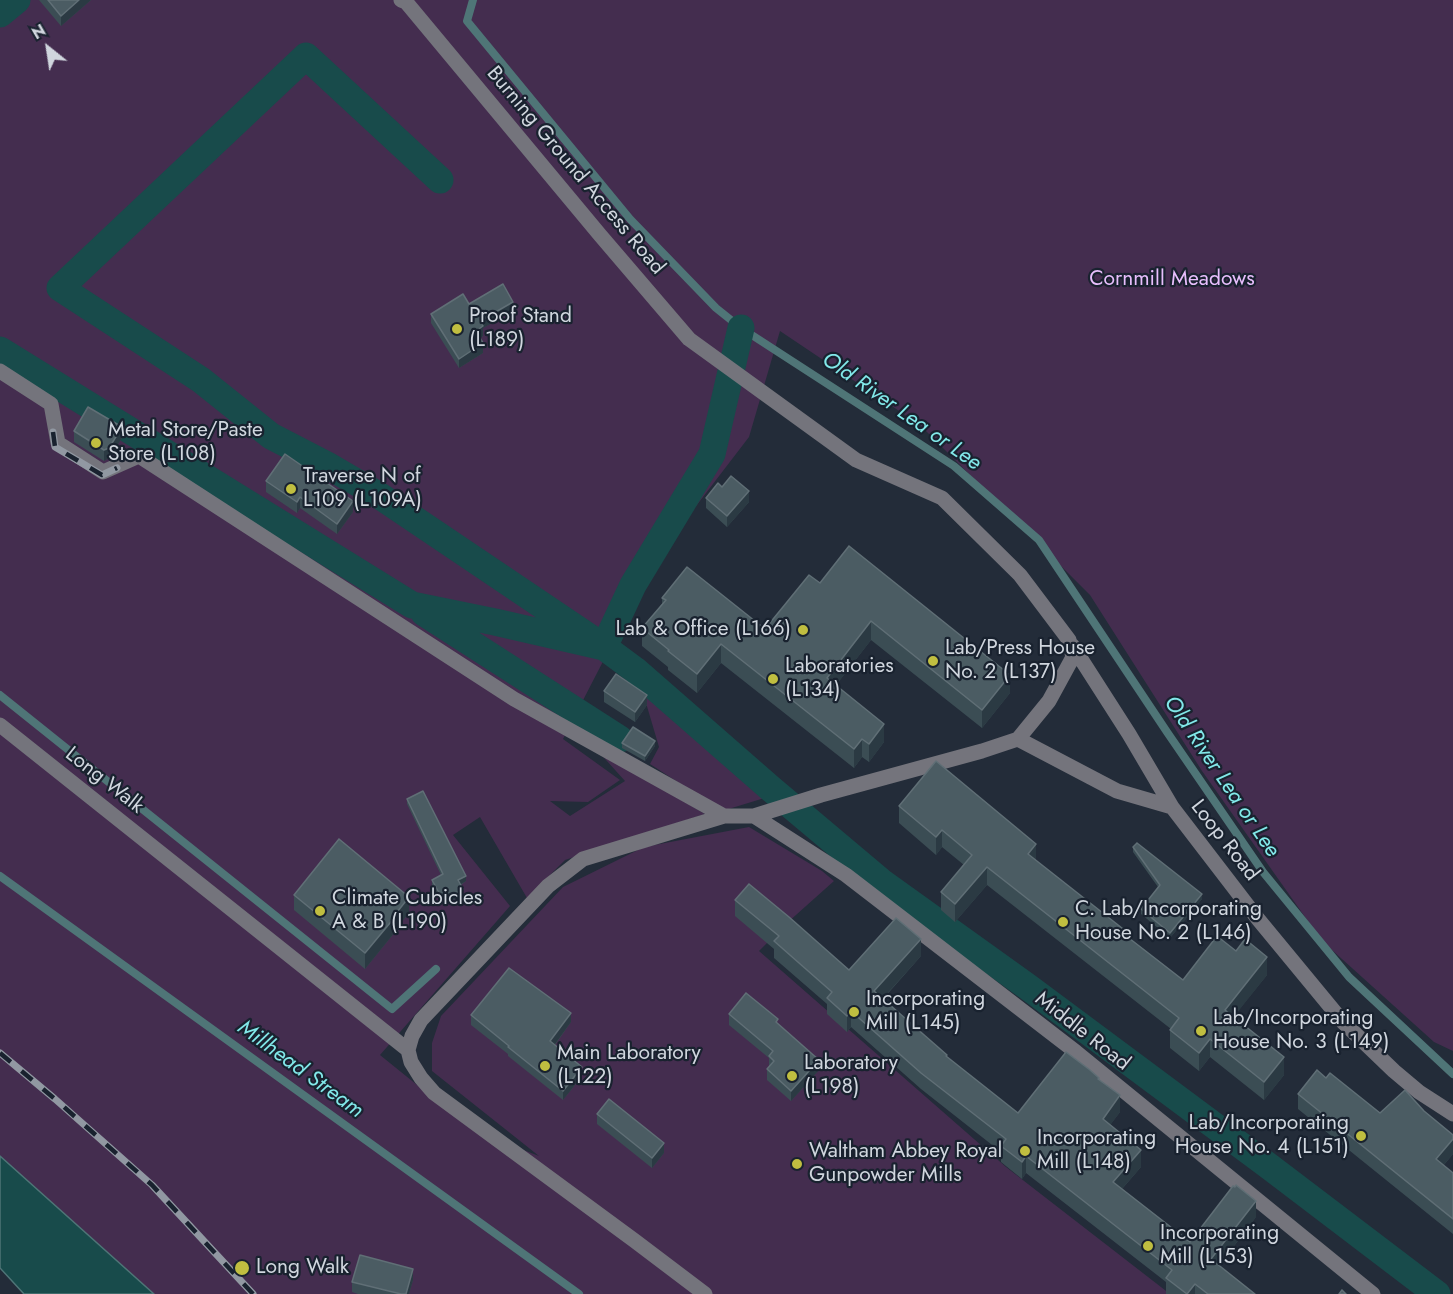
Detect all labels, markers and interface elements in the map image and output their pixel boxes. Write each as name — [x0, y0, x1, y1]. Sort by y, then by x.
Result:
north arrow — [18, 18, 78, 78]
text: N — [27, 19, 50, 45]
street label: Burning Ground Access Road — [481, 62, 669, 280]
park label: Cornmill Meadows — [1089, 267, 1255, 293]
place label: Proof Stand (L189) — [469, 304, 572, 354]
marker: Proof Stand (L189) — [450, 322, 464, 336]
water label: Old River Lea or Lee — [816, 347, 986, 477]
place label: Metal Store/Paste Store (L108) — [108, 418, 263, 468]
marker: Metal Store/Paste Store (L108) — [89, 436, 103, 450]
place label: Traverse N of L109 (L109A) — [303, 464, 422, 514]
marker: Traverse N of L109 (L109A) — [284, 482, 298, 496]
place label: Lab & Office (L166) — [615, 617, 791, 643]
marker: Lab & Office (L166) — [796, 623, 810, 637]
place label: Lab/Press House No. 2 (L137) — [945, 636, 1095, 686]
place label: Laboratories (L134) — [785, 654, 894, 704]
marker: Lab/Press House No. 2 (L137) — [926, 654, 940, 668]
marker: Laboratories (L134) — [766, 672, 780, 686]
water label: Old River Lea or Lee — [1157, 691, 1285, 863]
street label: Long Walk — [60, 742, 148, 820]
street label: Loop Road — [1185, 795, 1263, 887]
place label: Climate Cubicles A & B (L190) — [332, 886, 482, 936]
place label: C. Lab/Incorporating House No. 2 (L146) — [1075, 897, 1262, 947]
marker: Climate Cubicles A & B (L190) — [313, 904, 327, 918]
marker: C. Lab/Incorporating House No. 2 (L146) — [1056, 915, 1070, 929]
place label: Incorporating Mill (L145) — [866, 987, 985, 1037]
street label: Middle Road — [1029, 987, 1135, 1077]
marker: Incorporating Mill (L145) — [847, 1005, 861, 1019]
place label: Lab/Incorporating House No. 3 (L149) — [1213, 1006, 1389, 1056]
water label: Millhead Stream — [232, 1015, 368, 1125]
marker: Lab/Incorporating House No. 3 (L149) — [1194, 1024, 1208, 1038]
place label: Main Laboratory (L122) — [557, 1041, 701, 1091]
place label: Laboratory (L198) — [804, 1051, 898, 1101]
marker: Main Laboratory (L122) — [538, 1059, 552, 1073]
marker: Laboratory (L198) — [785, 1069, 799, 1083]
place label: Lab/Incorporating House No. 4 (L151) — [1175, 1111, 1349, 1161]
place label: Incorporating Mill (L148) — [1037, 1126, 1156, 1176]
marker: Lab/Incorporating House No. 4 (L151) — [1354, 1129, 1368, 1143]
place label: Waltham Abbey Royal Gunpowder Mills — [809, 1139, 1002, 1189]
marker: Incorporating Mill (L148) — [1018, 1144, 1032, 1158]
marker: Waltham Abbey Royal Gunpowder Mills — [790, 1157, 804, 1171]
place label: Incorporating Mill (L153) — [1160, 1221, 1279, 1271]
marker: Incorporating Mill (L153) — [1141, 1239, 1155, 1253]
place label: Long Walk — [256, 1255, 349, 1281]
marker: Long Walk — [233, 1259, 251, 1277]

